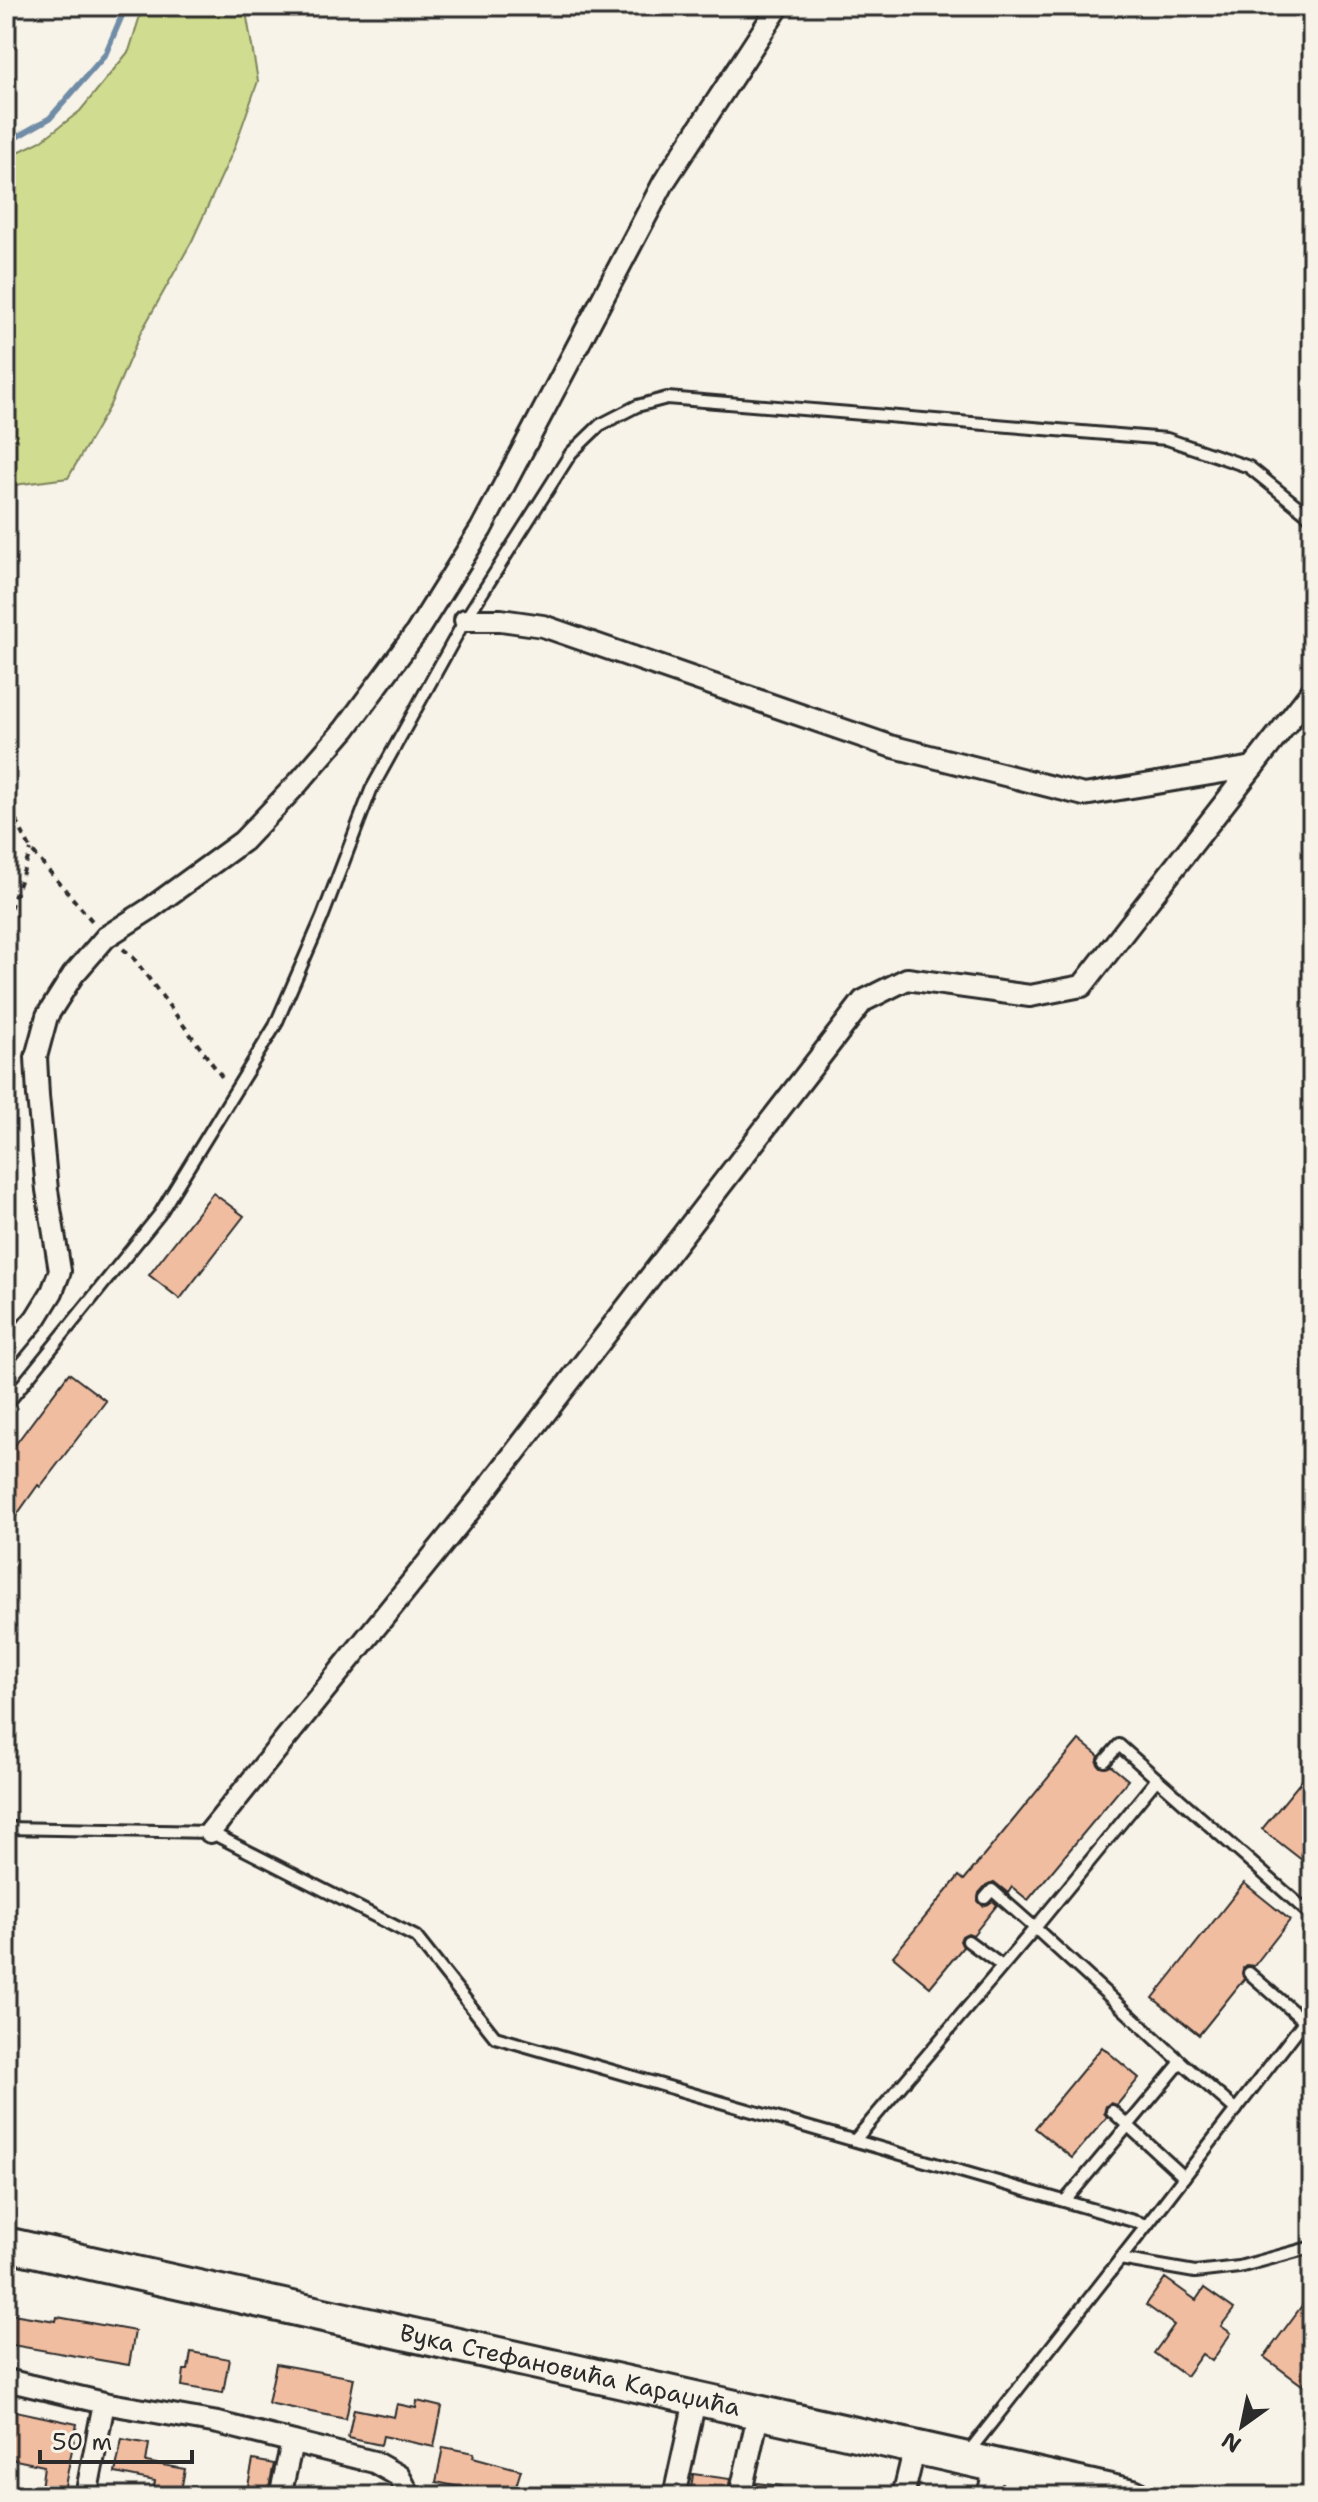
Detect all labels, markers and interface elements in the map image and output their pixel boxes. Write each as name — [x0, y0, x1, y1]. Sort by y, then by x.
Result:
street label: Вука Стефановића Караџића — [397, 2317, 743, 2424]
north arrow — [1202, 2386, 1282, 2466]
scale bar — [40, 2414, 192, 2464]
text: N — [1216, 2425, 1247, 2459]
text: 50 m — [52, 2426, 112, 2458]

